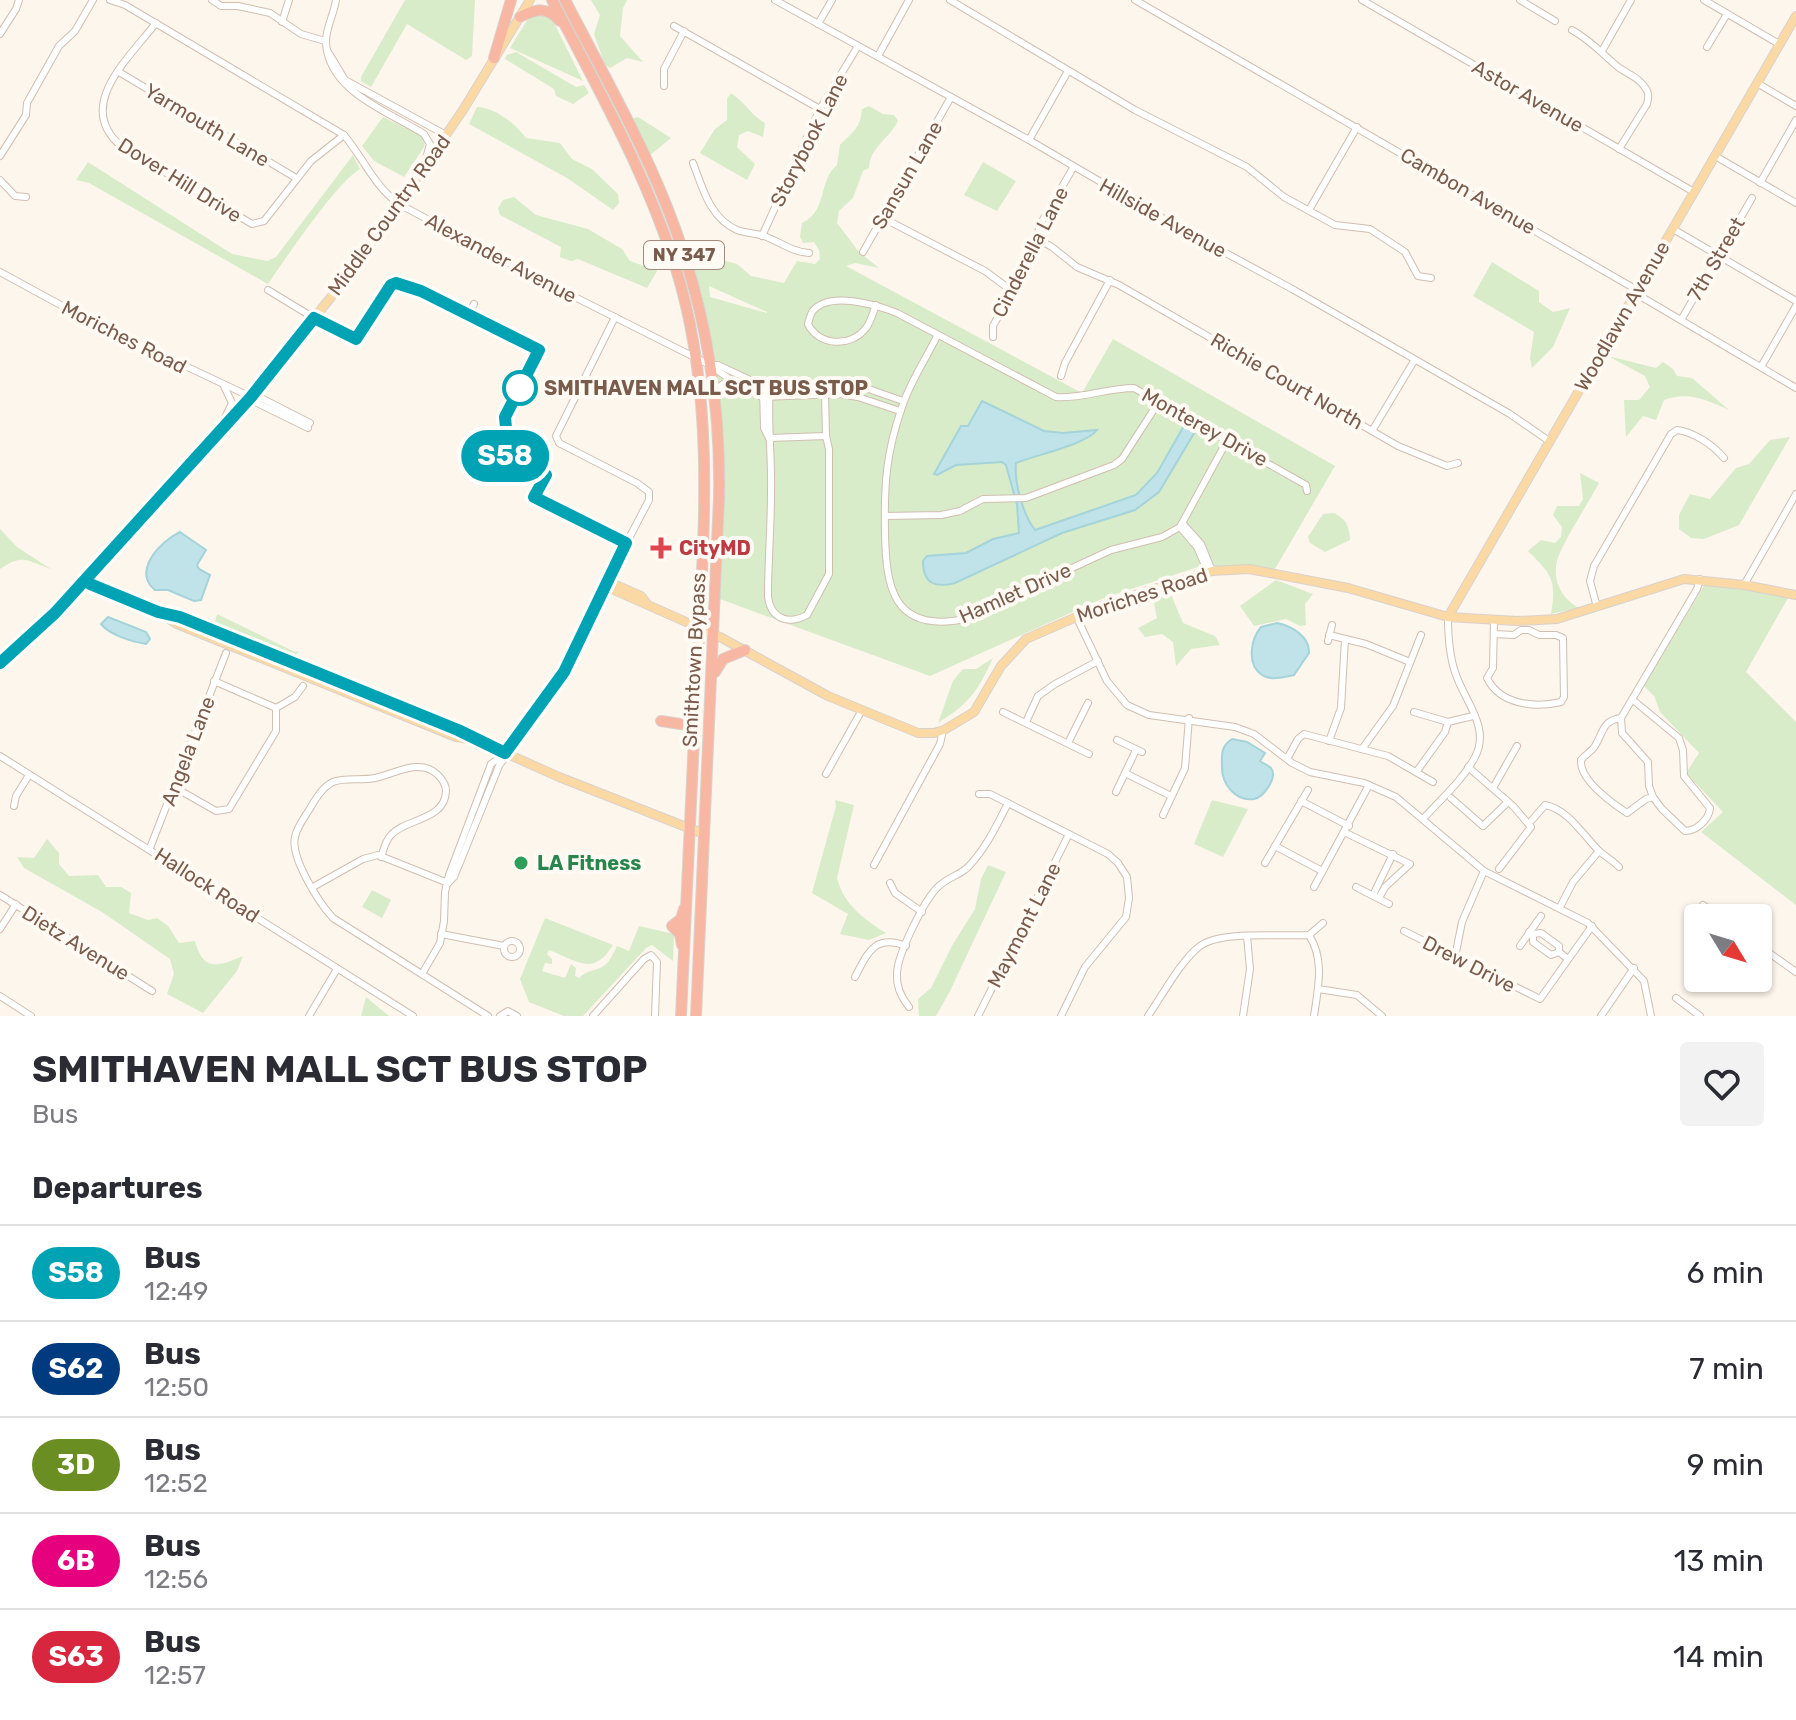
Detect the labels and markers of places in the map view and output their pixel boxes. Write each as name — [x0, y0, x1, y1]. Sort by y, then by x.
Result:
marker: SMITHAVEN MALL SCT BUS STOP — [503, 371, 537, 405]
place label: SMITHAVEN MALL SCT BUS STOP — [544, 376, 868, 400]
place label: CityMD — [679, 536, 751, 560]
marker: CityMD — [650, 537, 672, 559]
place label: LA Fitness — [537, 851, 641, 875]
marker: LA Fitness — [512, 854, 530, 872]

